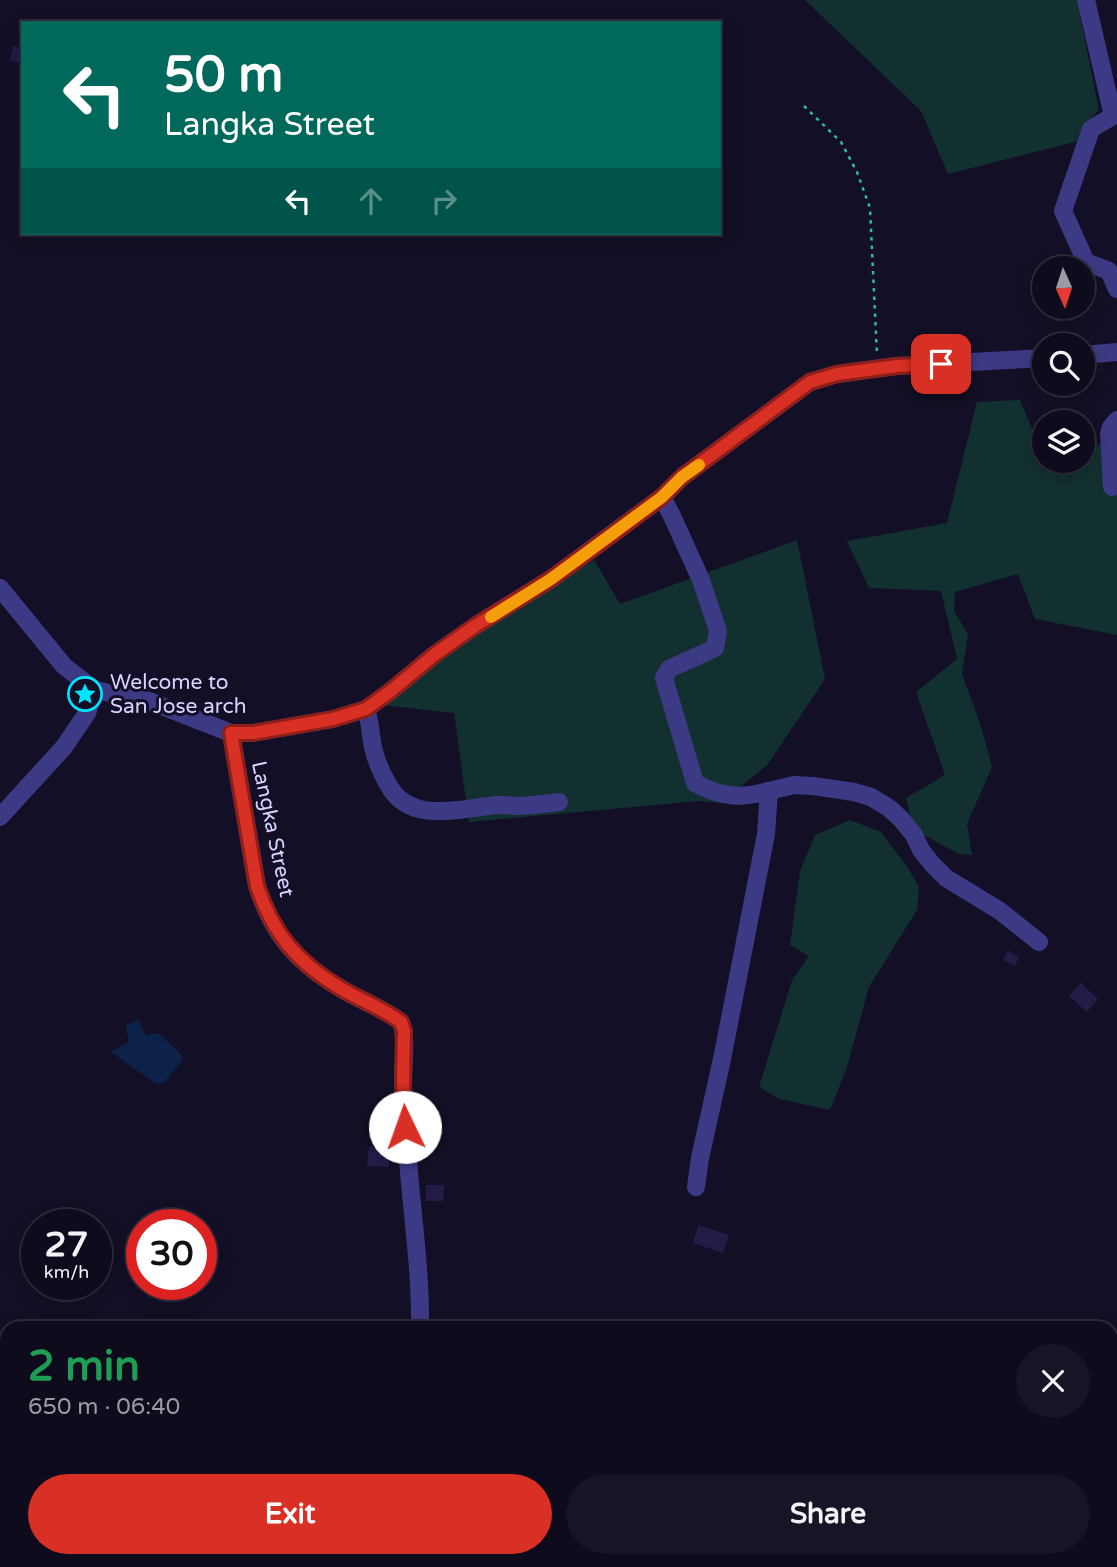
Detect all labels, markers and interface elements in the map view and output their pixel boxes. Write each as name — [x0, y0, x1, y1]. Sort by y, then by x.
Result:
text: 50 m — [164, 46, 283, 105]
icon: left — [49, 49, 140, 140]
text: Langka Street — [164, 106, 375, 144]
icon: left — [279, 182, 317, 220]
icon: ahead — [352, 182, 390, 220]
icon: right — [425, 182, 463, 220]
north arrow — [1032, 256, 1096, 318]
map controls — [1032, 256, 1095, 473]
button: search — [1032, 333, 1095, 396]
pin — [911, 334, 971, 394]
icon: arrive — [922, 345, 960, 383]
button: layers — [1032, 410, 1095, 473]
place label: Welcome to San Jose arch — [110, 670, 246, 719]
place icon: Welcome to San Jose arch — [66, 675, 104, 713]
street label: Langka Street — [246, 759, 299, 899]
position arrow — [368, 1090, 442, 1164]
speed limit sign: 30 — [126, 1209, 217, 1300]
text: 27 — [45, 1224, 88, 1266]
text: km/h — [44, 1261, 89, 1283]
text: 2 min — [28, 1341, 140, 1392]
button: close — [1016, 1344, 1090, 1418]
text: 650 m · 06:40 — [28, 1393, 180, 1421]
button: Exit — [28, 1474, 552, 1554]
button: Share — [566, 1474, 1090, 1554]

